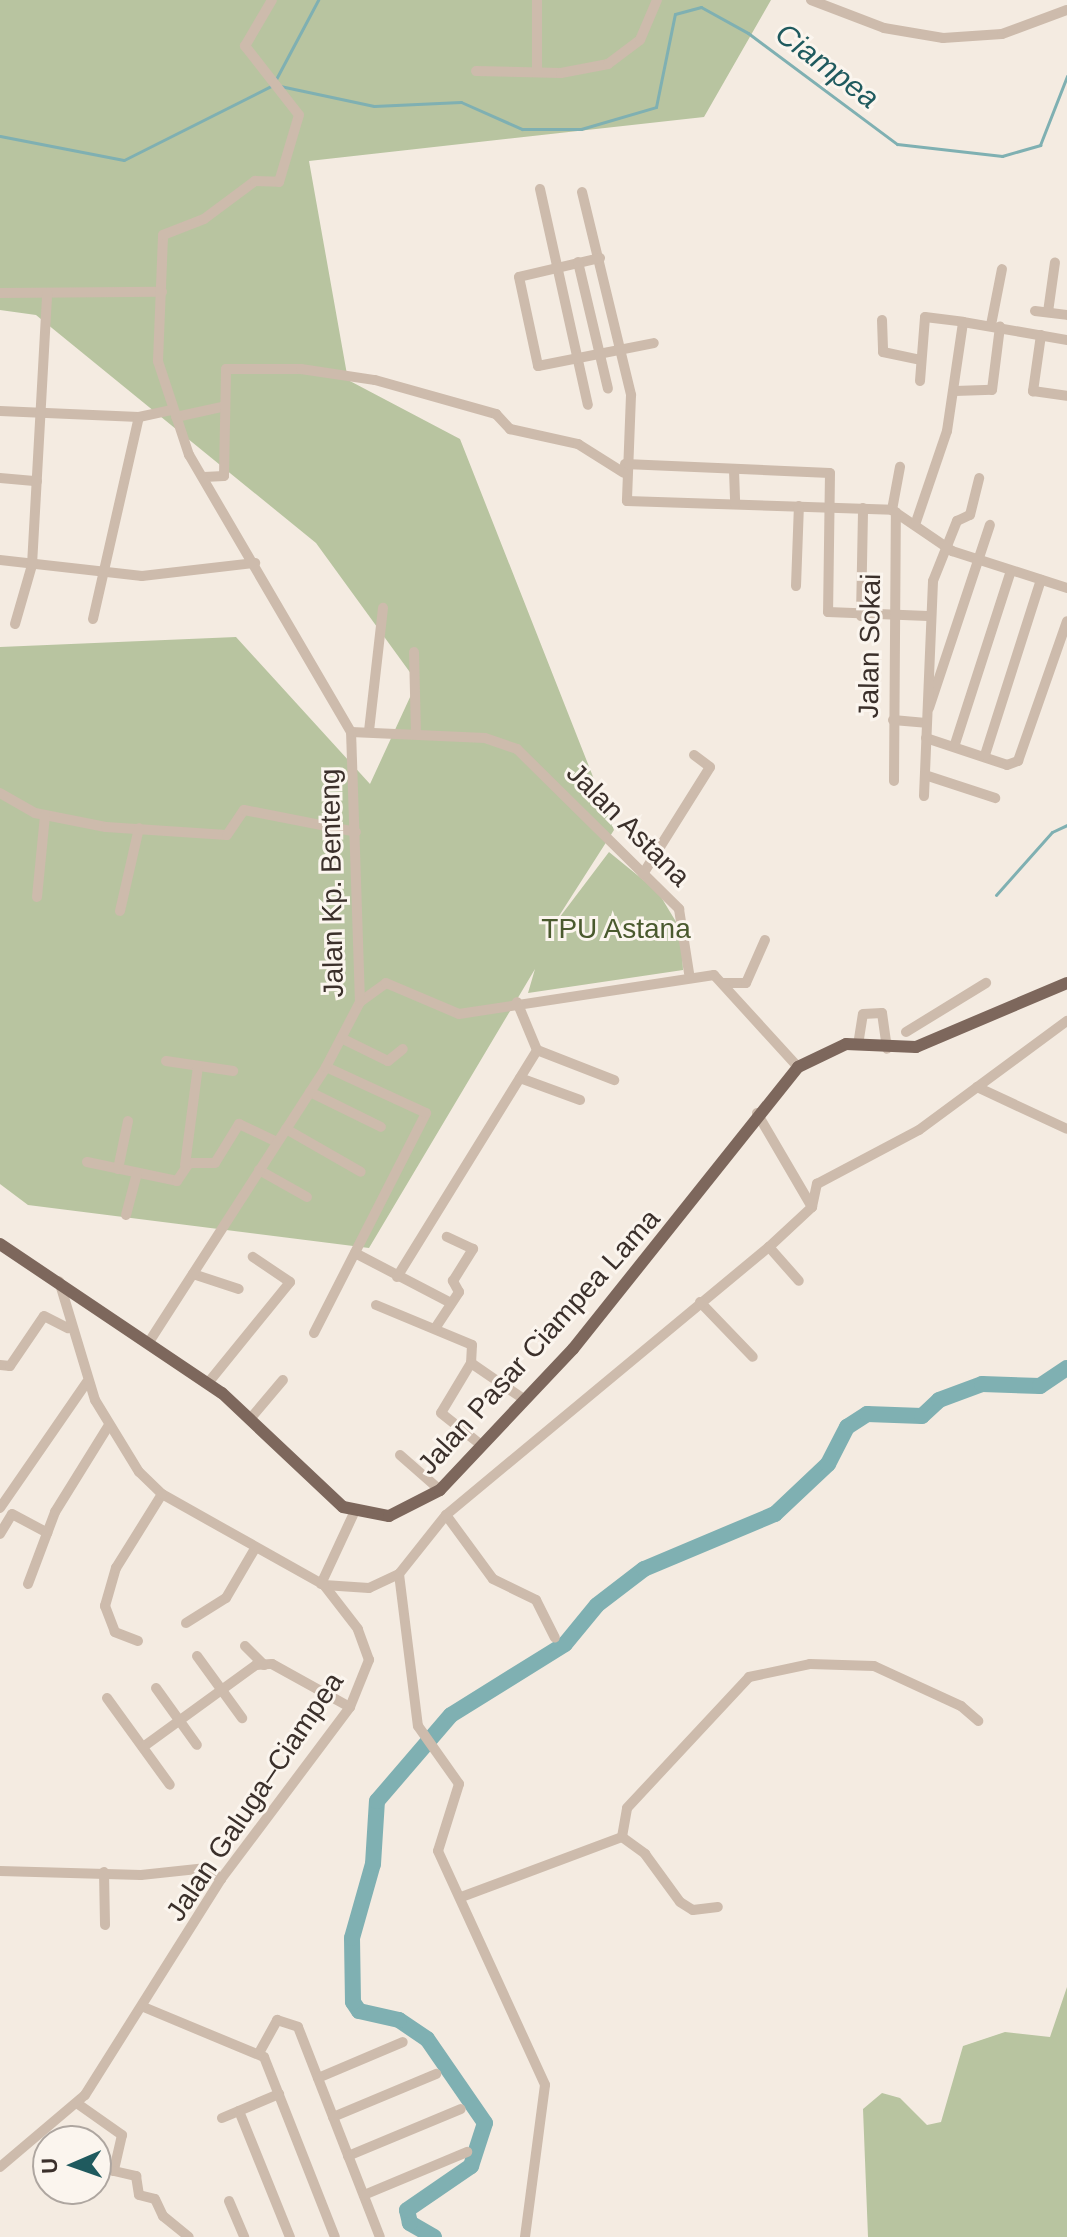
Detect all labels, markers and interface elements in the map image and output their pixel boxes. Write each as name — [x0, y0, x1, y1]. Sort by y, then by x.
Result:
water label: Ciampea — [768, 15, 886, 117]
street label: Jalan Sokai — [852, 573, 888, 719]
street label: Jalan Astana — [559, 756, 697, 894]
street label: Jalan Kp. Benteng — [313, 768, 351, 998]
park label: TPU Astana — [541, 912, 691, 946]
street label: Jalan Pasar Ciampea Lama — [411, 1202, 667, 1482]
street label: Jalan Galuga–Ciampea — [159, 1666, 351, 1928]
north arrow — [32, 2125, 112, 2205]
text: U — [37, 2157, 62, 2174]

